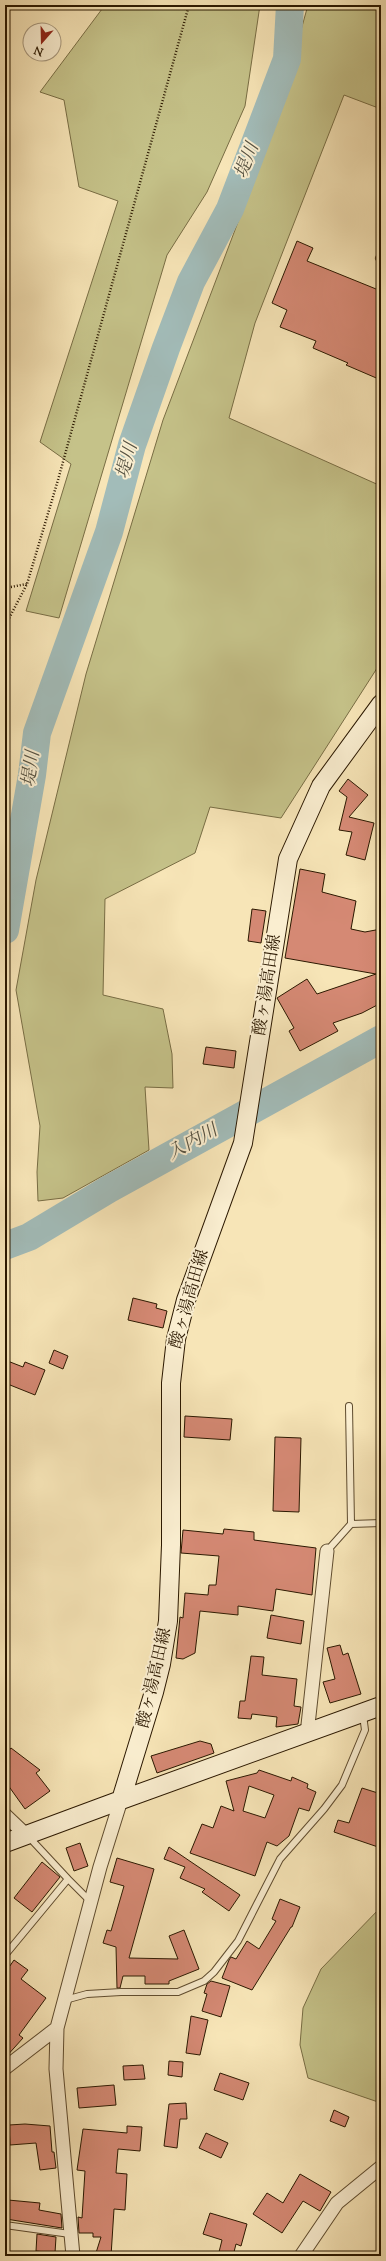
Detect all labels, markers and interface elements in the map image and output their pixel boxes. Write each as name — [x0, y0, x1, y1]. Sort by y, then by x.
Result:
north arrow — [22, 22, 62, 62]
text: N — [32, 41, 47, 60]
water label: 堤川 — [229, 138, 267, 182]
water label: 堤川 — [111, 438, 146, 482]
water label: 堤川 — [17, 747, 48, 789]
street label: 酸ヶ湯高田線 — [248, 933, 288, 1037]
water label: 入内川 — [163, 1118, 225, 1167]
street label: 酸ヶ湯高田線 — [164, 1247, 216, 1351]
street label: 酸ヶ湯高田線 — [132, 1626, 178, 1730]

